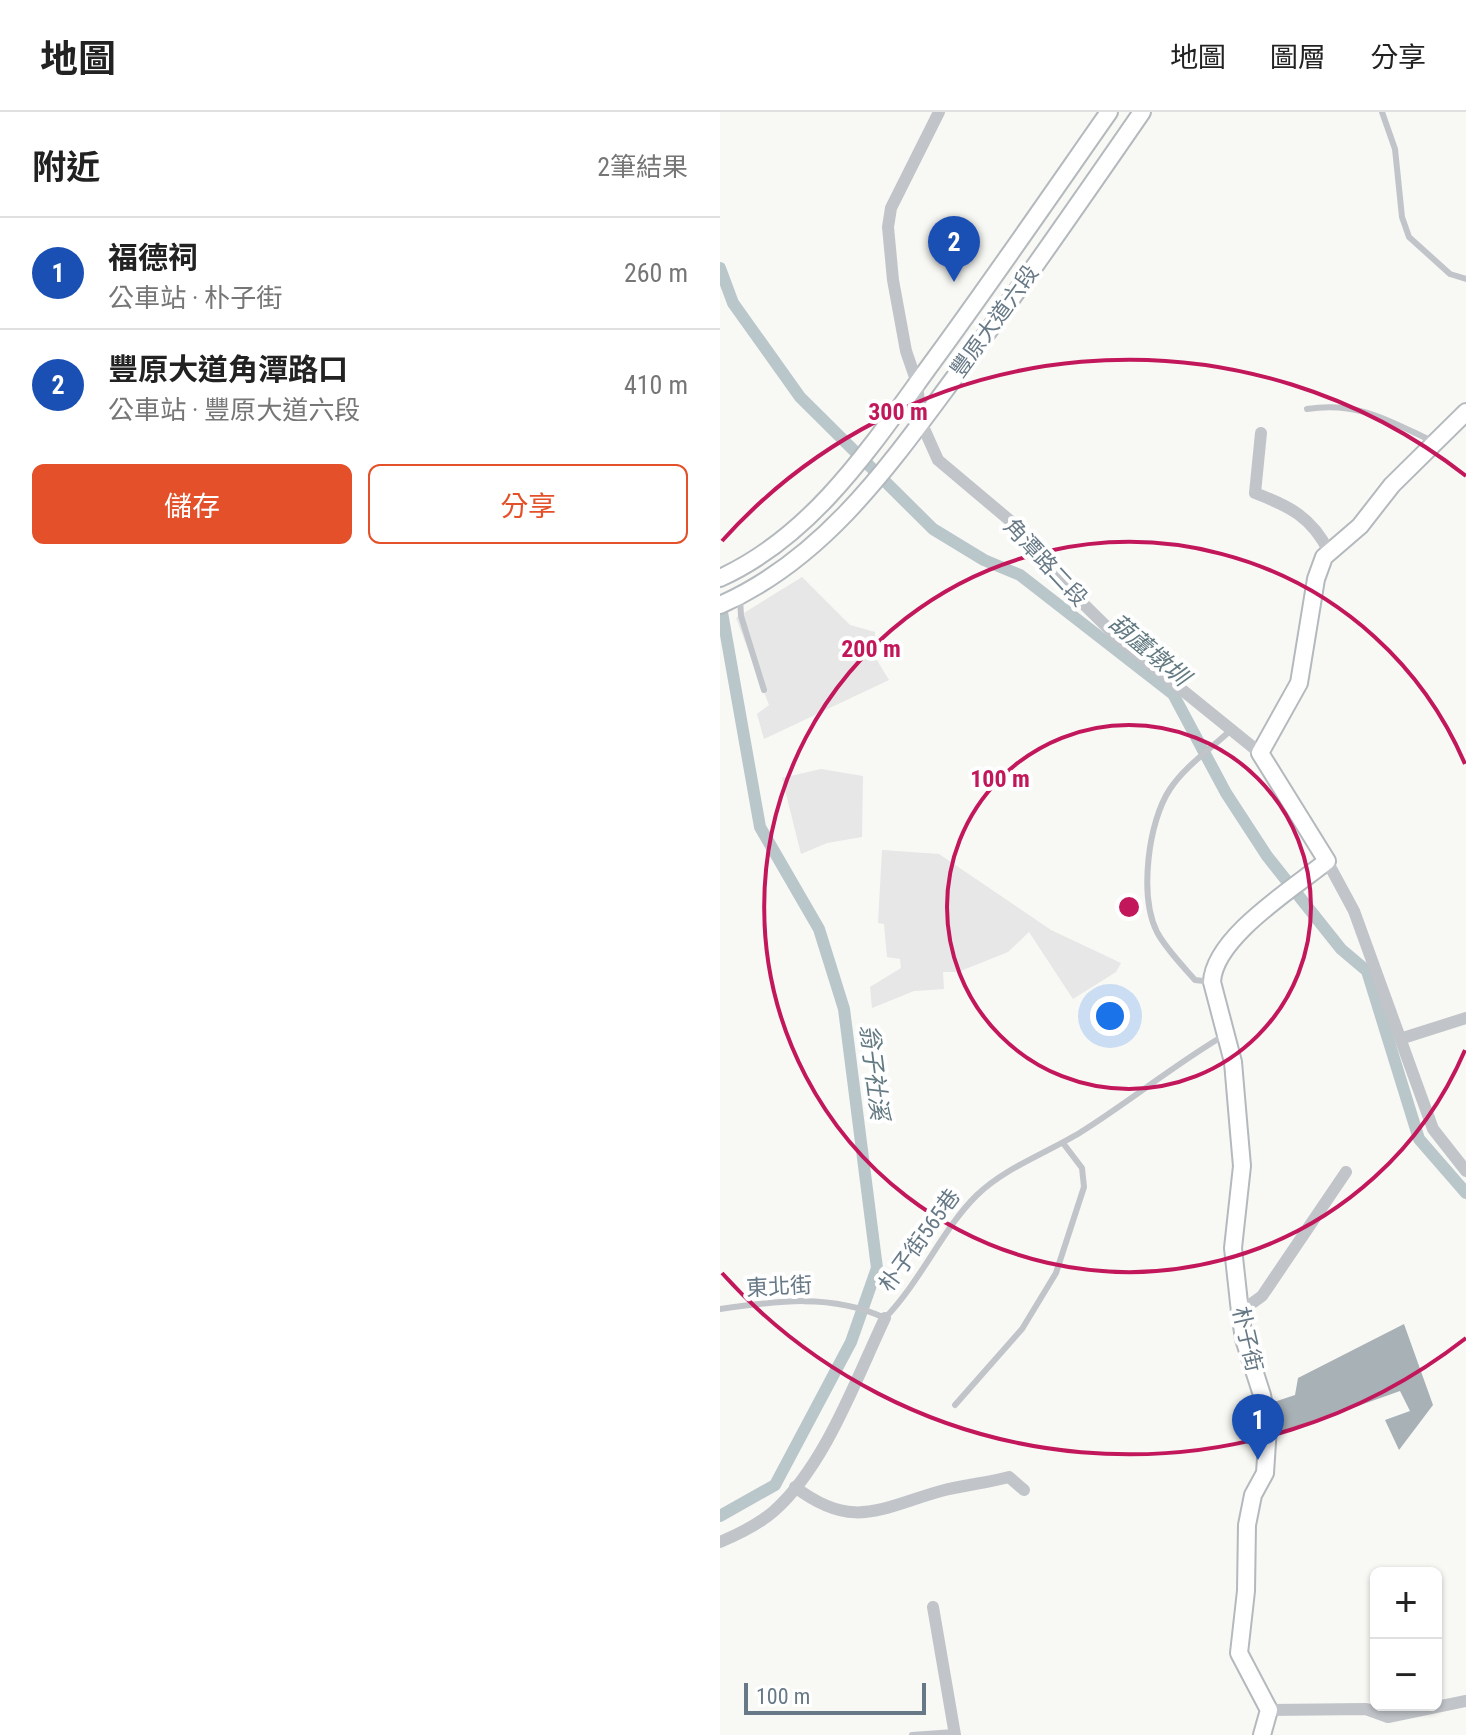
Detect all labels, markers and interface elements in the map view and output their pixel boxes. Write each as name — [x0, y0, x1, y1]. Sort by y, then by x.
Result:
text: 地圖 — [40, 37, 116, 81]
text: 地圖 — [1170, 41, 1226, 74]
text: 圖層 — [1270, 41, 1326, 74]
text: 分享 — [1370, 41, 1426, 74]
text: 附近 — [32, 147, 100, 187]
text: 2筆結果 — [597, 152, 688, 182]
pin: 2 — [928, 216, 980, 282]
text: 福德祠 — [108, 240, 198, 275]
text: 1 — [51, 258, 65, 288]
text: 260 m — [624, 258, 688, 288]
street label: 豐原大道六段 — [945, 261, 1043, 382]
text: 公車站 · 朴子街 — [108, 283, 282, 313]
text: 豐原大道角潭路口 — [108, 352, 348, 387]
text: 2 — [51, 370, 65, 400]
text: 410 m — [624, 370, 688, 400]
text: 公車站 · 豐原大道六段 — [108, 395, 360, 425]
text: 300 m — [868, 398, 928, 426]
button: 儲存 — [32, 464, 352, 544]
button: 分享 — [368, 464, 688, 544]
street label: 角潭路二段 — [999, 514, 1092, 611]
water label: 葫蘆墩圳 — [1103, 608, 1197, 694]
text: 200 m — [841, 635, 901, 663]
text: 100 m — [970, 765, 1030, 793]
centre of rings — [1115, 893, 1143, 921]
your location — [1090, 996, 1130, 1036]
water label: 翁子社溪 — [854, 1023, 894, 1124]
street label: 朴子街565巷 — [874, 1184, 965, 1296]
street label: 東北街 — [745, 1272, 813, 1301]
street label: 朴子街 — [1228, 1304, 1267, 1374]
pin: 1 — [1232, 1394, 1284, 1460]
map controls — [1370, 1567, 1442, 1711]
button: + — [1370, 1567, 1442, 1639]
button: − — [1370, 1639, 1442, 1711]
scale bar — [744, 1679, 926, 1715]
text: 100 m — [756, 1684, 810, 1709]

